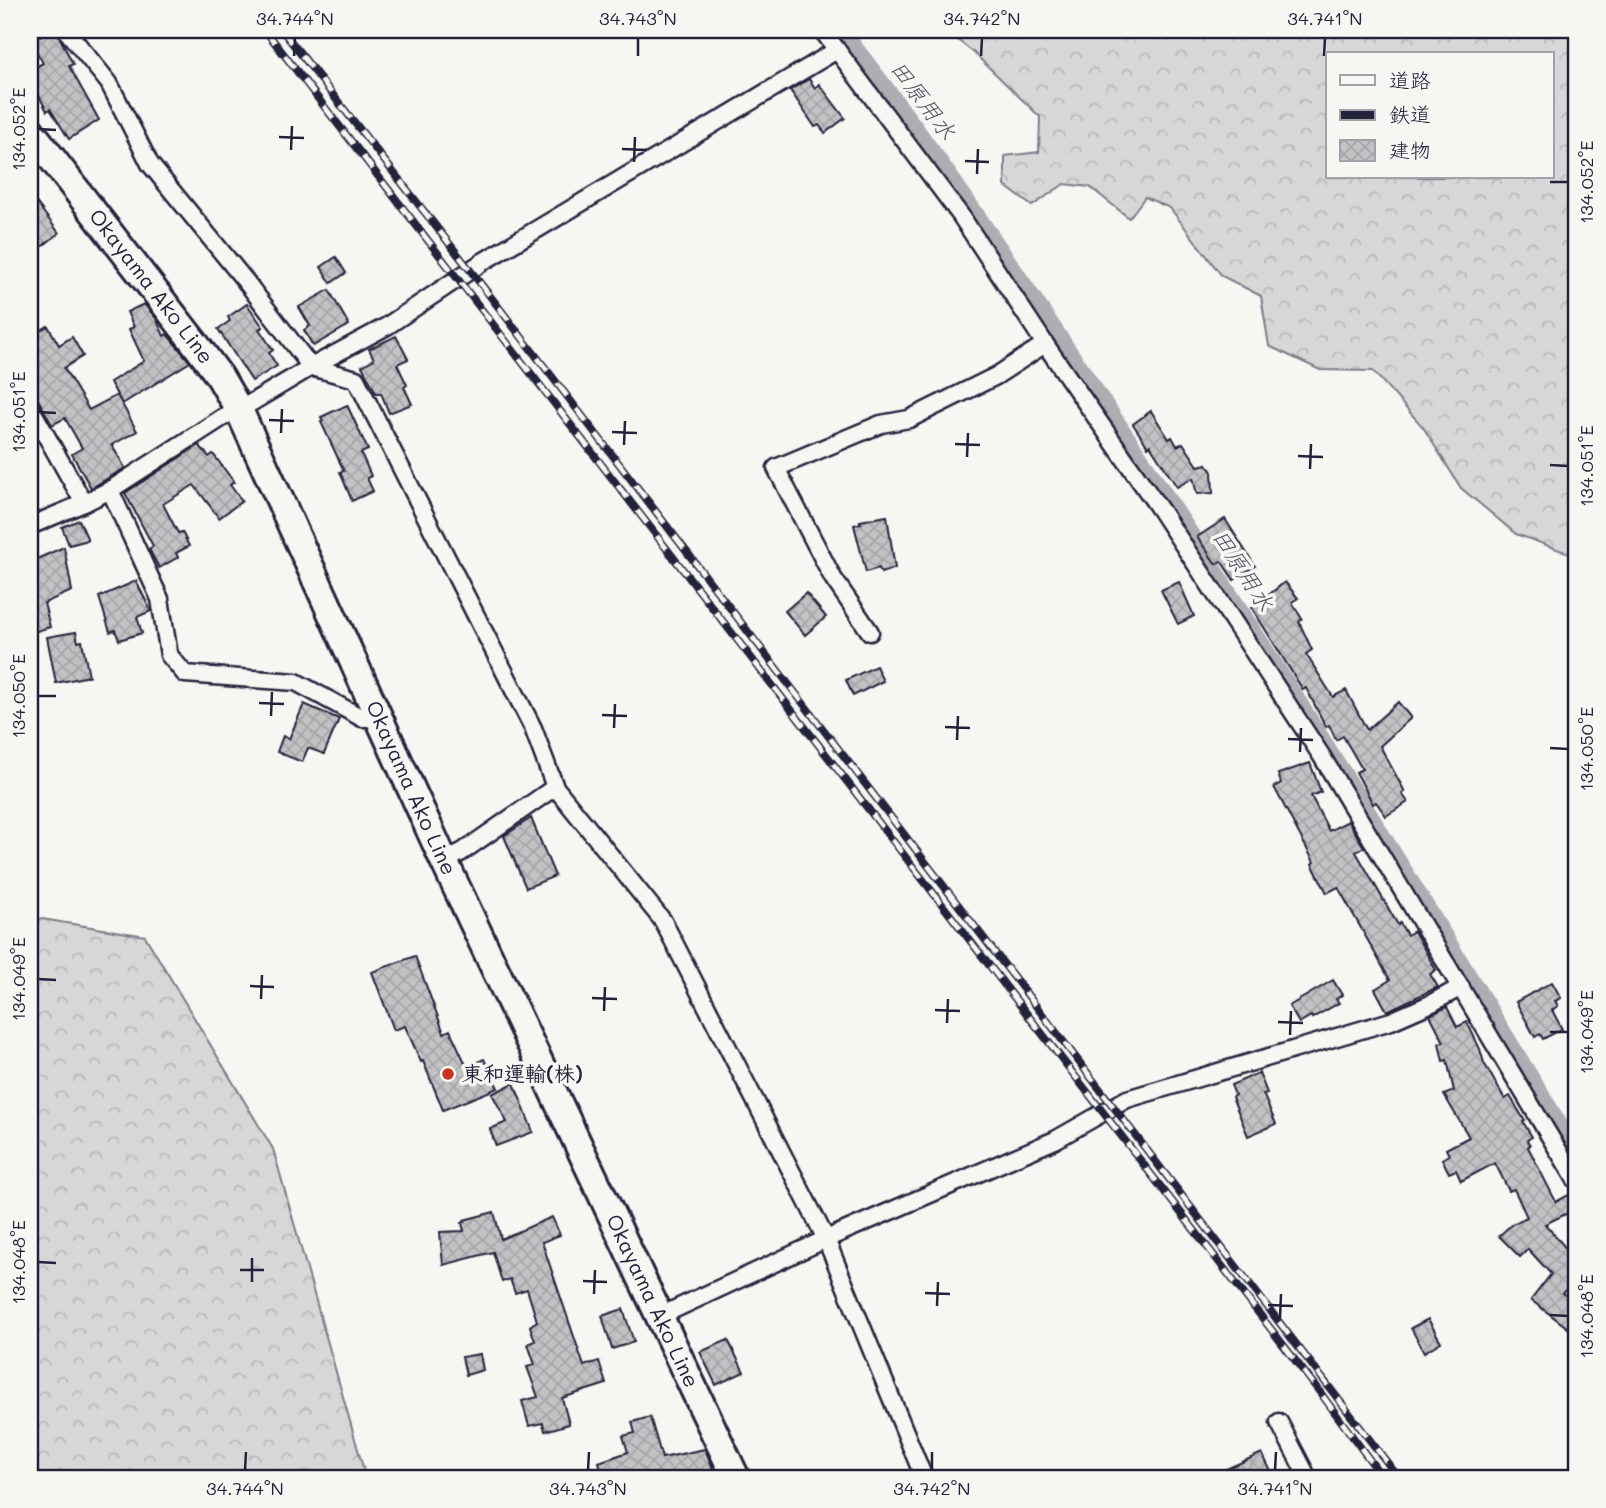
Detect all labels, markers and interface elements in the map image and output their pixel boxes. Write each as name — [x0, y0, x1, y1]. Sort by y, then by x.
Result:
text: 34.744°N — [256, 6, 334, 30]
text: 34.743°N — [599, 6, 677, 30]
text: 34.742°N — [943, 6, 1021, 30]
text: 34.741°N — [1287, 6, 1363, 30]
legend — [1326, 52, 1554, 178]
water label: 田原用水 — [884, 54, 963, 145]
text: 道路 — [1389, 66, 1431, 93]
text: 134.052°E — [6, 87, 30, 171]
text: 鉄道 — [1389, 100, 1431, 127]
text: 建物 — [1389, 136, 1431, 163]
text: 134.052°E — [1574, 140, 1598, 224]
street label: Okayama Ako Line — [84, 203, 221, 369]
text: 134.051°E — [6, 371, 30, 453]
text: 134.051°E — [1574, 425, 1598, 507]
water label: 田原用水 — [1206, 523, 1281, 616]
text: 134.050°E — [6, 654, 30, 738]
street label: Okayama Ako Line — [361, 696, 464, 879]
text: 134.050°E — [1574, 707, 1598, 791]
text: 134.049°E — [6, 937, 30, 1021]
text: 134.049°E — [1574, 990, 1598, 1074]
place label: 東和運輸(株) — [462, 1059, 583, 1086]
marker: 東和運輸(株) — [440, 1066, 456, 1082]
street label: Okayama Ako Line — [601, 1209, 706, 1391]
text: 134.048°E — [6, 1220, 30, 1304]
text: 134.048°E — [1574, 1274, 1598, 1358]
text: 34.744°N — [206, 1476, 284, 1500]
text: 34.743°N — [549, 1476, 627, 1500]
text: 34.742°N — [893, 1476, 971, 1500]
text: 34.741°N — [1237, 1476, 1313, 1500]

